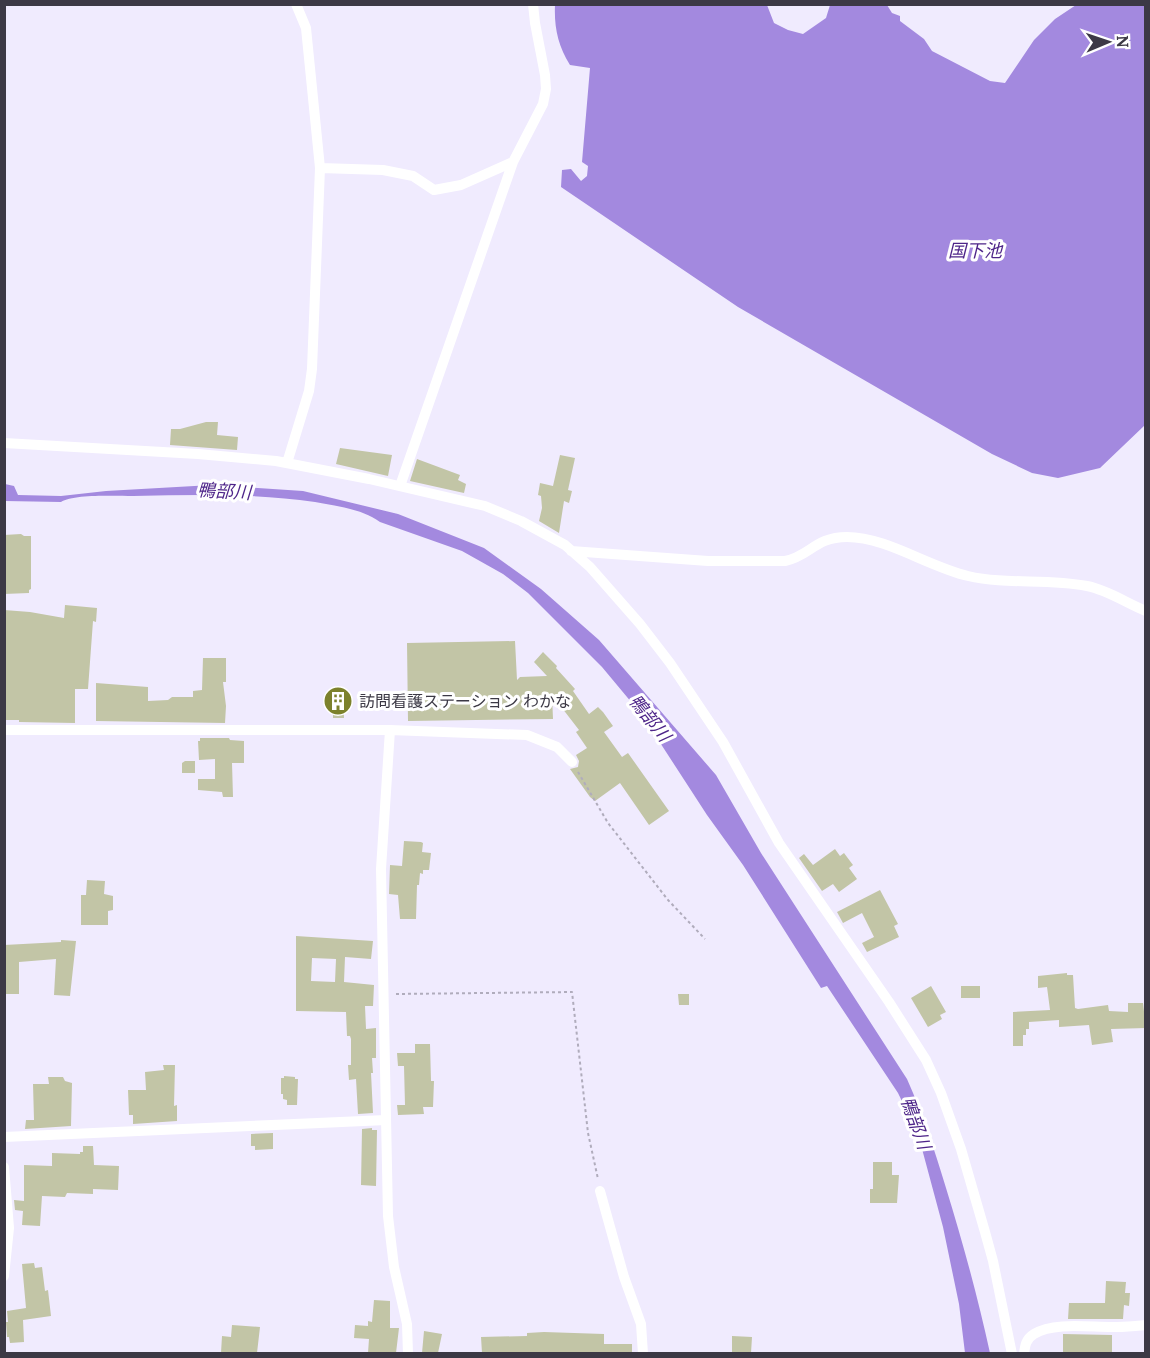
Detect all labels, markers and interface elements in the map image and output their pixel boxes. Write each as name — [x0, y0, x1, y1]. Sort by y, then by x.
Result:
north arrow — [1078, 12, 1138, 72]
text: N — [1113, 35, 1133, 48]
water label: 国下池 — [948, 239, 1004, 262]
water label: 鴨部川 — [196, 478, 254, 504]
building icon: 訪問看護ステーション わかな — [322, 685, 354, 717]
water label: 鴨部川 — [624, 690, 677, 748]
place label: 訪問看護ステーション わかな — [359, 691, 571, 711]
water label: 鴨部川 — [896, 1094, 937, 1154]

